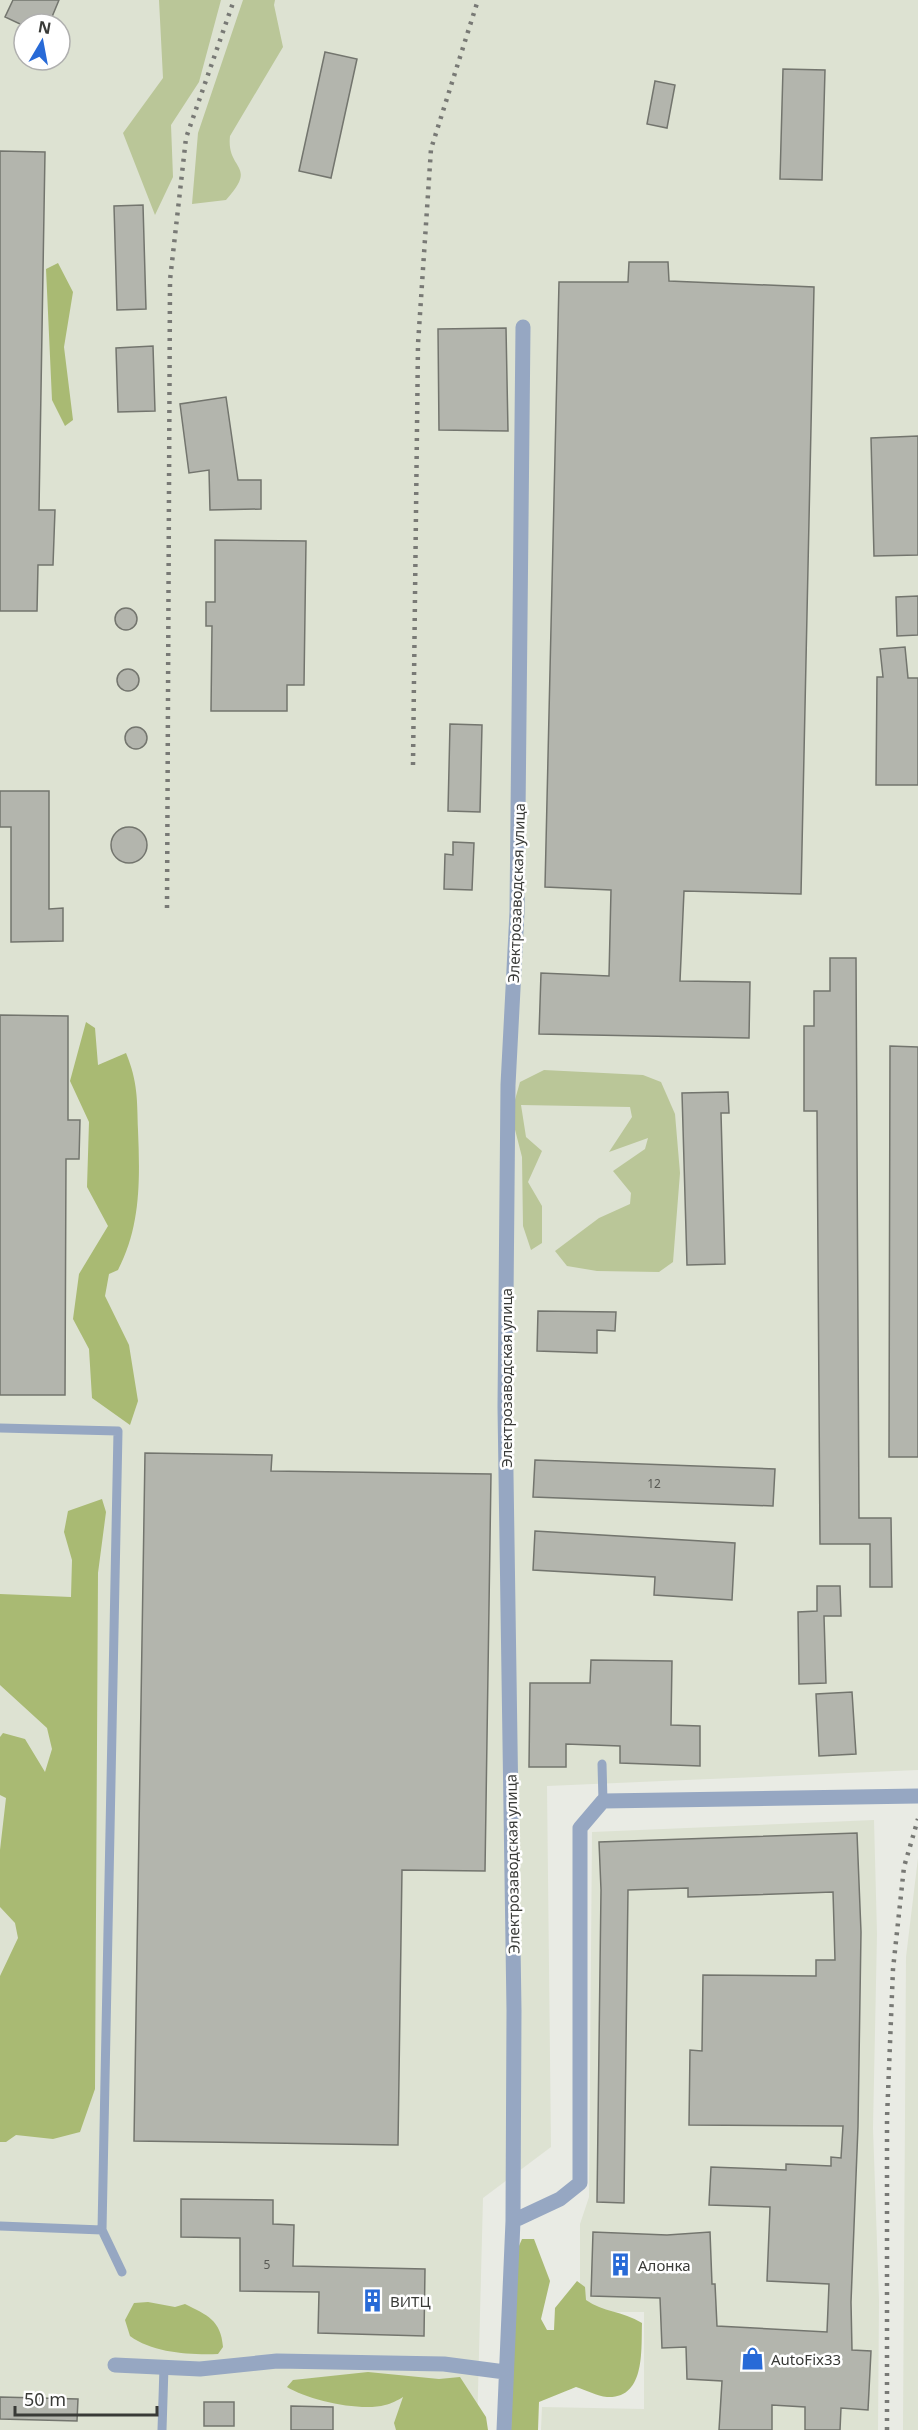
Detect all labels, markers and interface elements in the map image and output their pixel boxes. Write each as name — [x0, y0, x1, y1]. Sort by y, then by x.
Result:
north arrow — [12, 12, 72, 72]
text: N — [36, 15, 53, 39]
street label: Электрозаводская улица — [503, 803, 529, 983]
street label: Электрозаводская улица — [496, 1288, 516, 1468]
house number: 12 — [647, 1475, 661, 1492]
street label: Электрозаводская улица — [500, 1774, 524, 1954]
building icon: Алонка — [607, 2252, 633, 2278]
place label: Алонка — [638, 2255, 691, 2275]
house number: 5 — [264, 2256, 271, 2273]
building icon: ВИТЦ — [359, 2288, 385, 2314]
place label: ВИТЦ — [390, 2291, 431, 2311]
shop icon: AutoFix33 — [740, 2346, 766, 2372]
place label: AutoFix33 — [771, 2349, 841, 2369]
scale bar — [15, 2379, 158, 2417]
text: 50 m — [24, 2387, 66, 2411]

